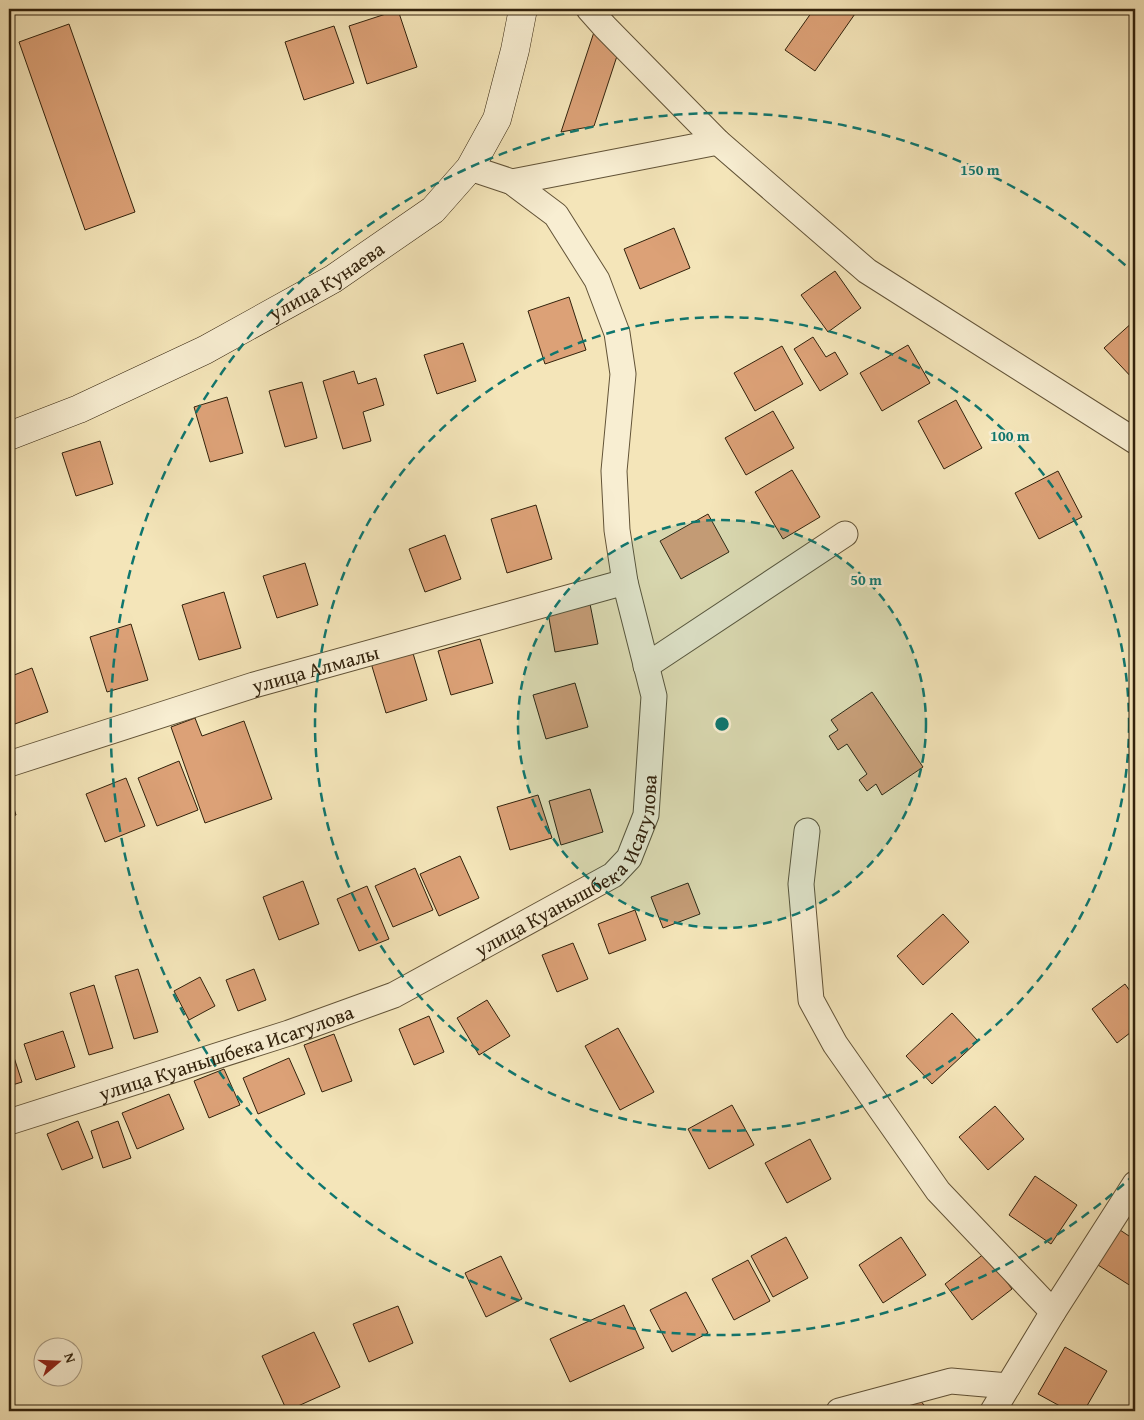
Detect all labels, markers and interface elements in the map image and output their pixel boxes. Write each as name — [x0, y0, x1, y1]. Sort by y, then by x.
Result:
text: 150 m — [960, 159, 1000, 180]
street label: улица Кунаева — [262, 233, 390, 327]
text: 100 m — [990, 425, 1030, 446]
text: 50 m — [850, 569, 882, 590]
street label: улица Алмалы — [248, 637, 382, 700]
centre of rings — [713, 715, 731, 733]
street label: улица Куанышбека Исагулова — [468, 773, 663, 963]
street label: улица Куанышбека Исагулова — [94, 996, 358, 1107]
north arrow — [32, 1338, 82, 1388]
text: N — [59, 1350, 81, 1366]

